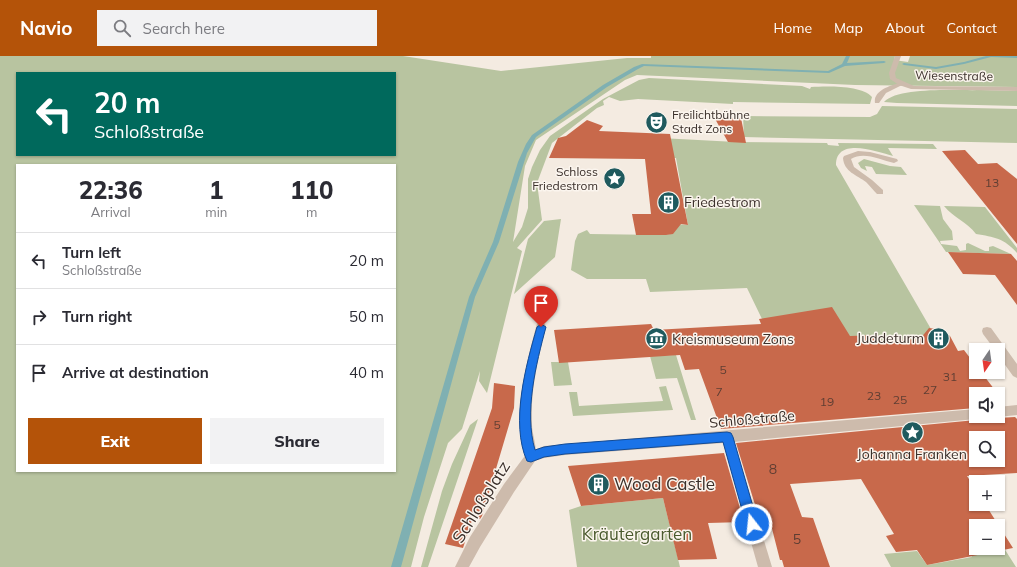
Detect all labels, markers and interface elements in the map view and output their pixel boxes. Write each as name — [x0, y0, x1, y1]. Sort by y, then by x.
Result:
search box — [97, 10, 377, 46]
text: Navio — [20, 16, 73, 40]
icon: search — [111, 17, 133, 39]
text: Search here — [143, 19, 225, 38]
text: Home — [773, 19, 812, 37]
text: Map — [834, 19, 863, 37]
text: About — [885, 19, 925, 37]
text: Contact — [947, 19, 997, 37]
street label: Wiesenstraße — [915, 67, 993, 84]
text: 20 m — [94, 85, 160, 120]
icon: left — [28, 88, 80, 140]
place label: Freilichtbühne Stadt Zons — [672, 107, 750, 136]
theatre icon: Freilichtbühne Stadt Zons — [643, 109, 669, 135]
text: Schloßstraße — [94, 120, 204, 143]
place label: Schloss Friedestrom — [532, 164, 598, 193]
place icon: Schloss Friedestrom — [601, 166, 627, 192]
text: 22:36 — [79, 175, 143, 205]
text: 1 — [209, 175, 224, 205]
text: 110 — [290, 175, 333, 205]
house number: 13 — [985, 175, 999, 190]
building icon: Friedestrom — [655, 189, 681, 215]
place label: Friedestrom — [684, 193, 761, 211]
text: Arrival — [91, 204, 131, 220]
text: min — [205, 204, 227, 220]
text: m — [306, 204, 317, 220]
text: Turn left — [62, 243, 121, 262]
icon: left — [28, 250, 50, 272]
text: 20 m — [349, 251, 384, 270]
text: Schloßstraße — [62, 262, 142, 278]
pin — [524, 286, 558, 327]
icon: arrive — [530, 292, 552, 314]
icon: right — [28, 306, 50, 328]
text: Turn right — [62, 307, 132, 326]
text: 50 m — [349, 307, 384, 326]
building icon: Juddeturm — [926, 325, 952, 351]
museum icon: Kreismuseum Zons — [643, 326, 669, 352]
place label: Juddeturm — [857, 329, 924, 347]
place label: Kreismuseum Zons — [672, 330, 794, 348]
north arrow — [969, 343, 1005, 379]
map controls — [969, 343, 1005, 555]
icon: arrive — [28, 362, 50, 384]
house number: 5 — [719, 362, 727, 377]
text: Arrive at destination — [62, 363, 209, 382]
text: 40 m — [349, 363, 384, 382]
house number: 31 — [943, 369, 957, 384]
house number: 27 — [923, 382, 937, 397]
house number: 7 — [715, 384, 723, 399]
button: sound — [969, 387, 1005, 423]
house number: 23 — [867, 388, 881, 403]
house number: 25 — [893, 392, 907, 407]
house number: 19 — [820, 394, 834, 409]
street label: Schloßstraße — [709, 406, 795, 432]
house number: 5 — [493, 417, 501, 432]
button: Exit — [28, 418, 202, 464]
button: Share — [210, 418, 384, 464]
place icon: Johanna Franken — [899, 419, 925, 445]
button: search — [969, 431, 1005, 467]
place label: Johanna Franken — [857, 445, 967, 463]
street label: Schloßplatz — [447, 457, 514, 547]
house number: 8 — [769, 460, 777, 478]
building icon: Wood Castle — [586, 471, 612, 497]
place label: Wood Castle — [614, 473, 715, 494]
button: + — [969, 475, 1005, 511]
position arrow — [731, 503, 773, 545]
button: − — [969, 519, 1005, 555]
park label: Kräutergarten — [582, 523, 692, 544]
house number: 5 — [793, 530, 801, 548]

